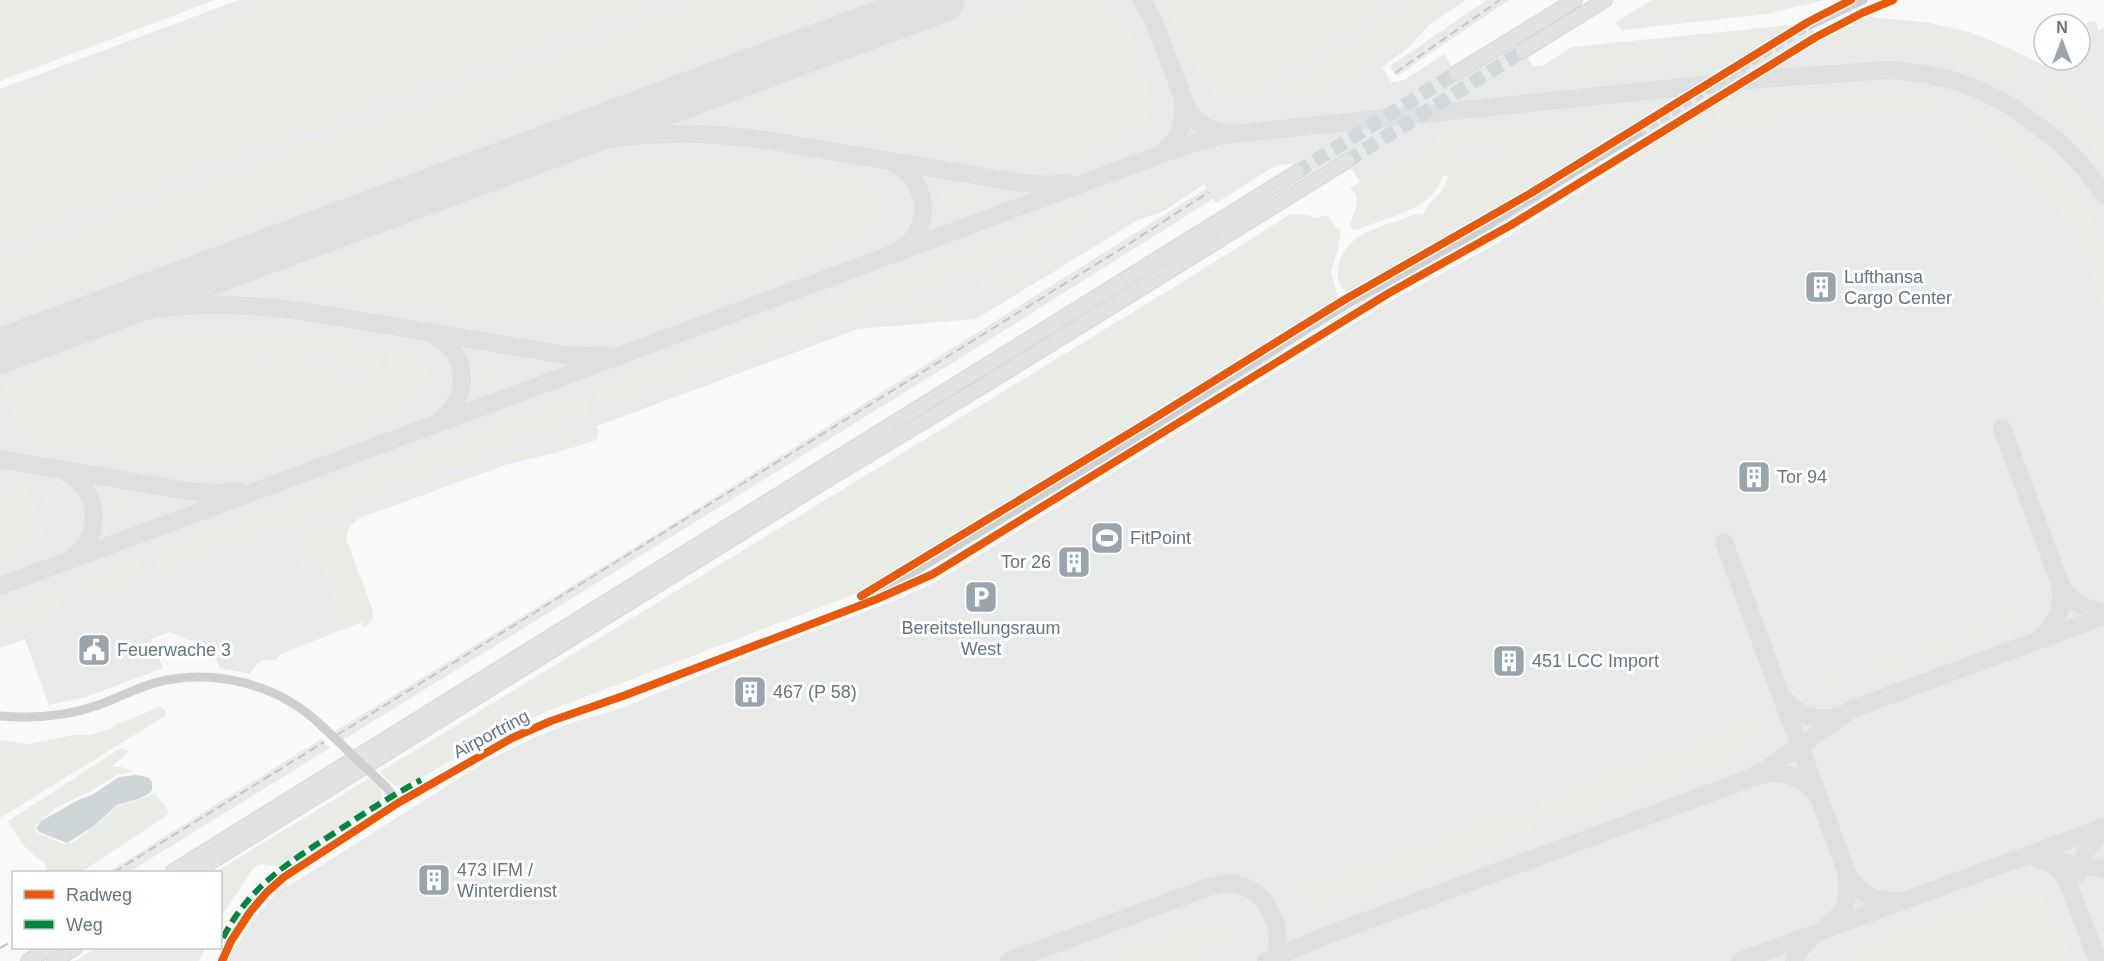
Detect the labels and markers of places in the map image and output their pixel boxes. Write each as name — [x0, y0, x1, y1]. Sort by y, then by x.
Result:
place label: Lufthansa Cargo Center — [1844, 267, 1952, 308]
building icon: Lufthansa Cargo Center — [1803, 269, 1839, 305]
building icon: Tor 94 — [1736, 459, 1772, 495]
place label: Tor 94 — [1777, 467, 1827, 487]
sports icon: FitPoint — [1089, 520, 1125, 556]
place label: FitPoint — [1130, 528, 1191, 548]
building icon: Tor 26 — [1056, 544, 1092, 580]
place label: Tor 26 — [1001, 552, 1051, 572]
parking icon: Bereitstellungsraum West — [963, 579, 999, 615]
place label: Bereitstellungsraum West — [901, 618, 1061, 659]
public building icon: Feuerwache 3 — [76, 632, 112, 668]
place label: Feuerwache 3 — [117, 640, 231, 660]
building icon: 451 LCC Import — [1491, 643, 1527, 679]
place label: 451 LCC Import — [1532, 651, 1659, 671]
building icon: 467 (P 58) — [732, 674, 768, 710]
place label: 467 (P 58) — [773, 682, 857, 702]
place label: 473 IFM / Winterdienst — [457, 860, 557, 901]
building icon: 473 IFM / Winterdienst — [416, 862, 452, 898]

